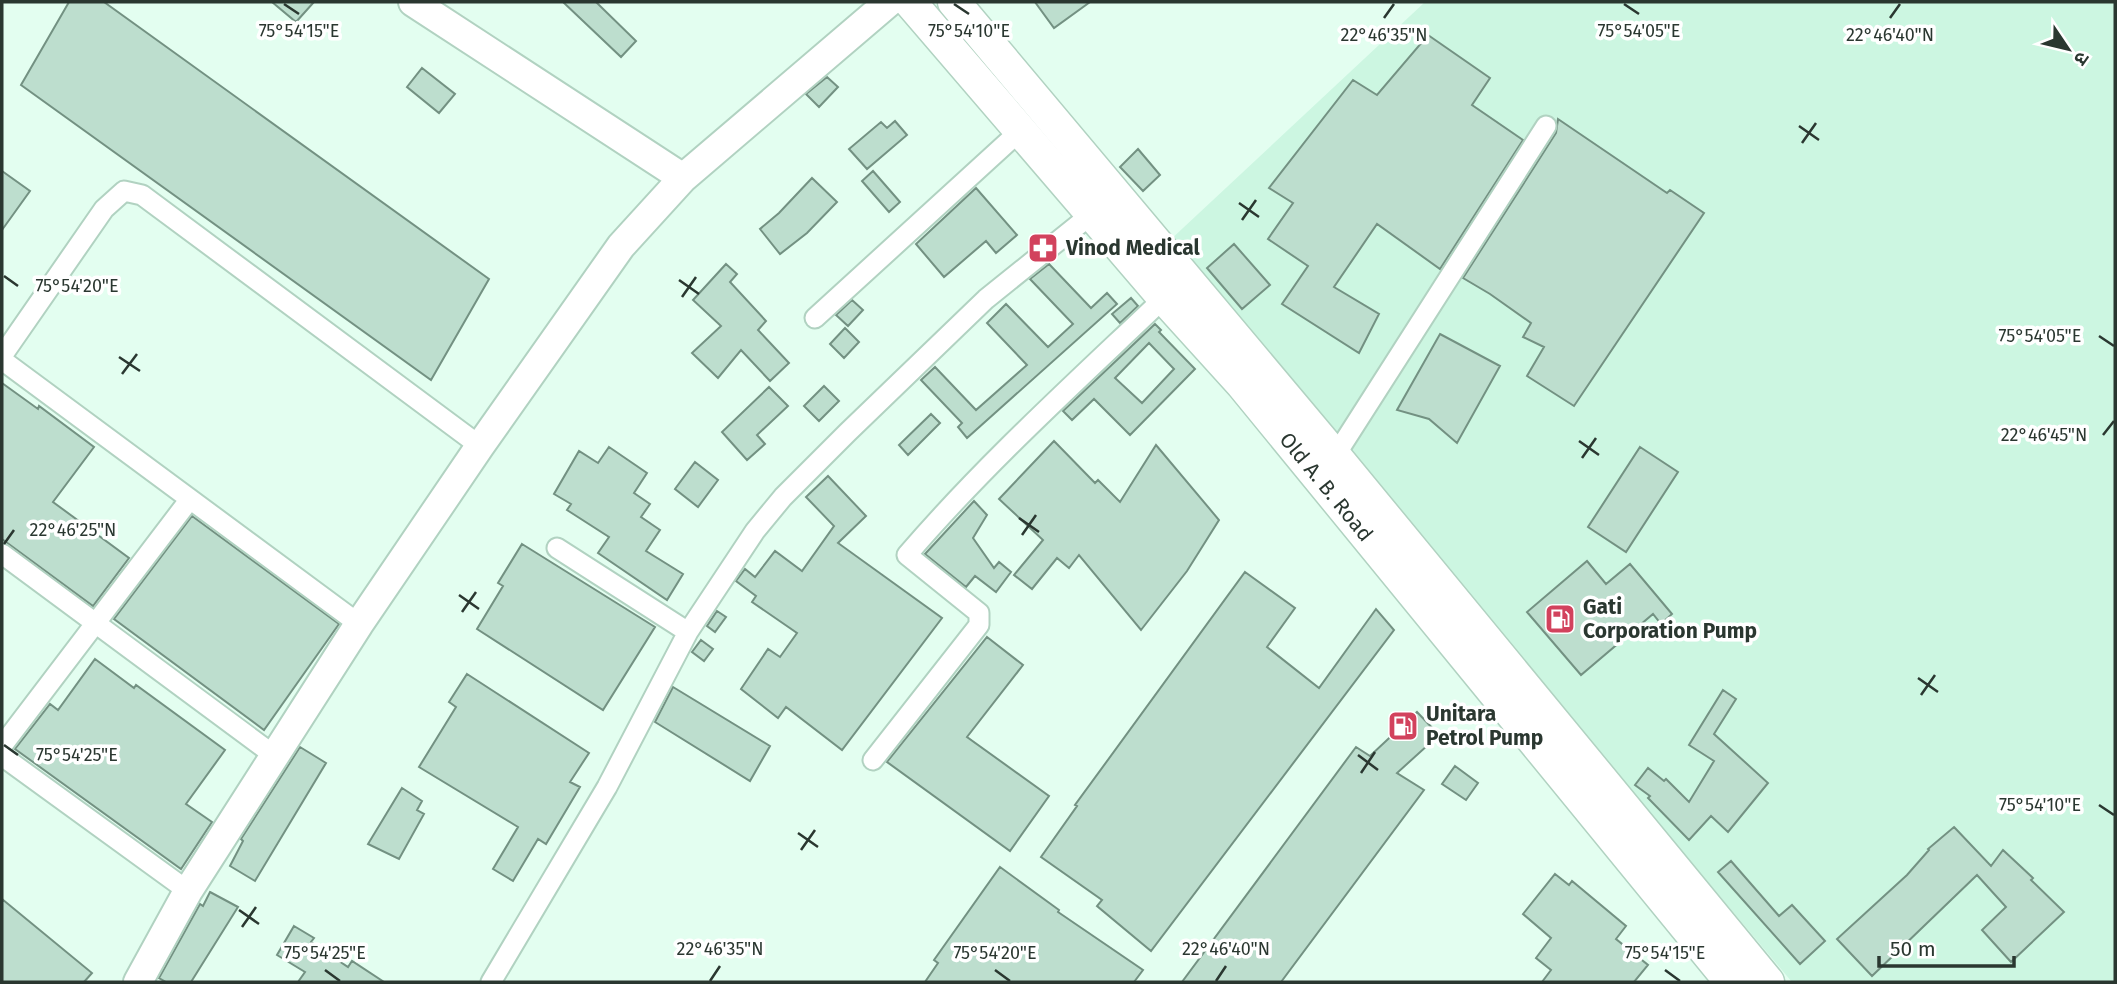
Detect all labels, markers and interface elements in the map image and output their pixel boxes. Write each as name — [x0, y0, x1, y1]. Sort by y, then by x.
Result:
north arrow — [2033, 14, 2103, 84]
text: 75°54'15"E — [259, 20, 339, 42]
text: 75°54'10"E — [928, 20, 1010, 42]
text: 75°54'05"E — [1598, 20, 1680, 42]
text: 22°46'35"N — [1341, 24, 1427, 46]
text: 22°46'40"N — [1846, 24, 1934, 46]
text: उ — [2068, 47, 2094, 70]
pharmacy icon: Vinod Medical — [1026, 231, 1060, 265]
place label: Vinod Medical — [1065, 235, 1201, 261]
text: 75°54'20"E — [35, 275, 119, 297]
text: 75°54'05"E — [1999, 325, 2081, 347]
text: 22°46'45"N — [2001, 424, 2087, 446]
street label: Old A. B. Road — [1274, 427, 1378, 547]
text: 22°46'25"N — [30, 519, 116, 541]
place label: Gati Corporation Pump — [1583, 594, 1757, 644]
fuel station icon: Gati Corporation Pump — [1543, 602, 1577, 636]
place label: Unitara Petrol Pump — [1426, 701, 1543, 751]
fuel station icon: Unitara Petrol Pump — [1386, 709, 1420, 743]
text: 75°54'25"E — [36, 744, 118, 766]
text: 75°54'10"E — [1999, 794, 2081, 816]
scale bar — [1879, 925, 2014, 969]
text: 50 m — [1890, 936, 1936, 962]
text: 22°46'35"N — [677, 938, 763, 960]
text: 22°46'40"N — [1182, 938, 1270, 960]
text: 75°54'25"E — [284, 942, 366, 964]
text: 75°54'20"E — [953, 942, 1037, 964]
text: 75°54'15"E — [1625, 942, 1705, 964]

